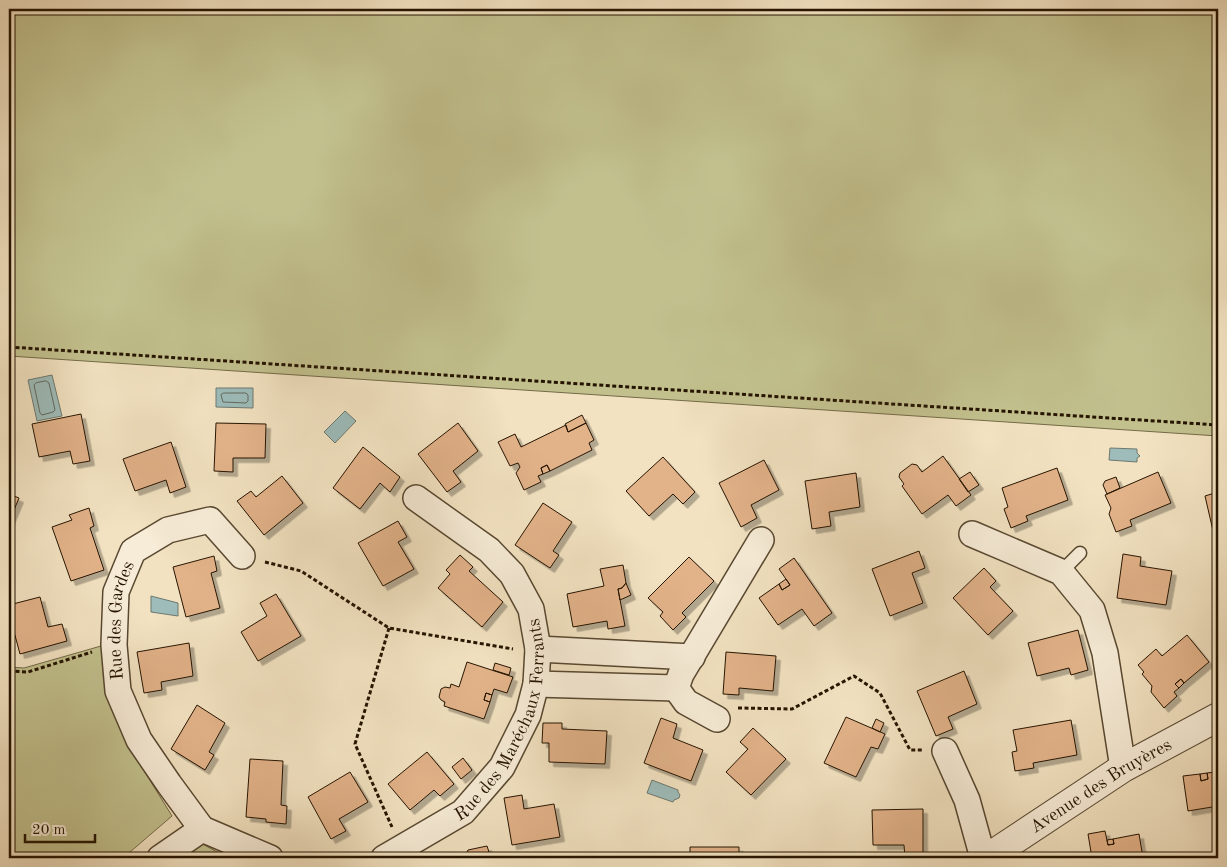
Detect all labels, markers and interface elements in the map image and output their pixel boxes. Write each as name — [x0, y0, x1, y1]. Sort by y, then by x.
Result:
street label: Rue des Gardes — [106, 558, 138, 681]
street label: Rue des Maréchaux Ferrants — [452, 617, 548, 825]
street label: Avenue des Bruyères — [1027, 736, 1175, 837]
scale bar — [25, 812, 95, 844]
text: 20 m — [32, 823, 66, 838]

